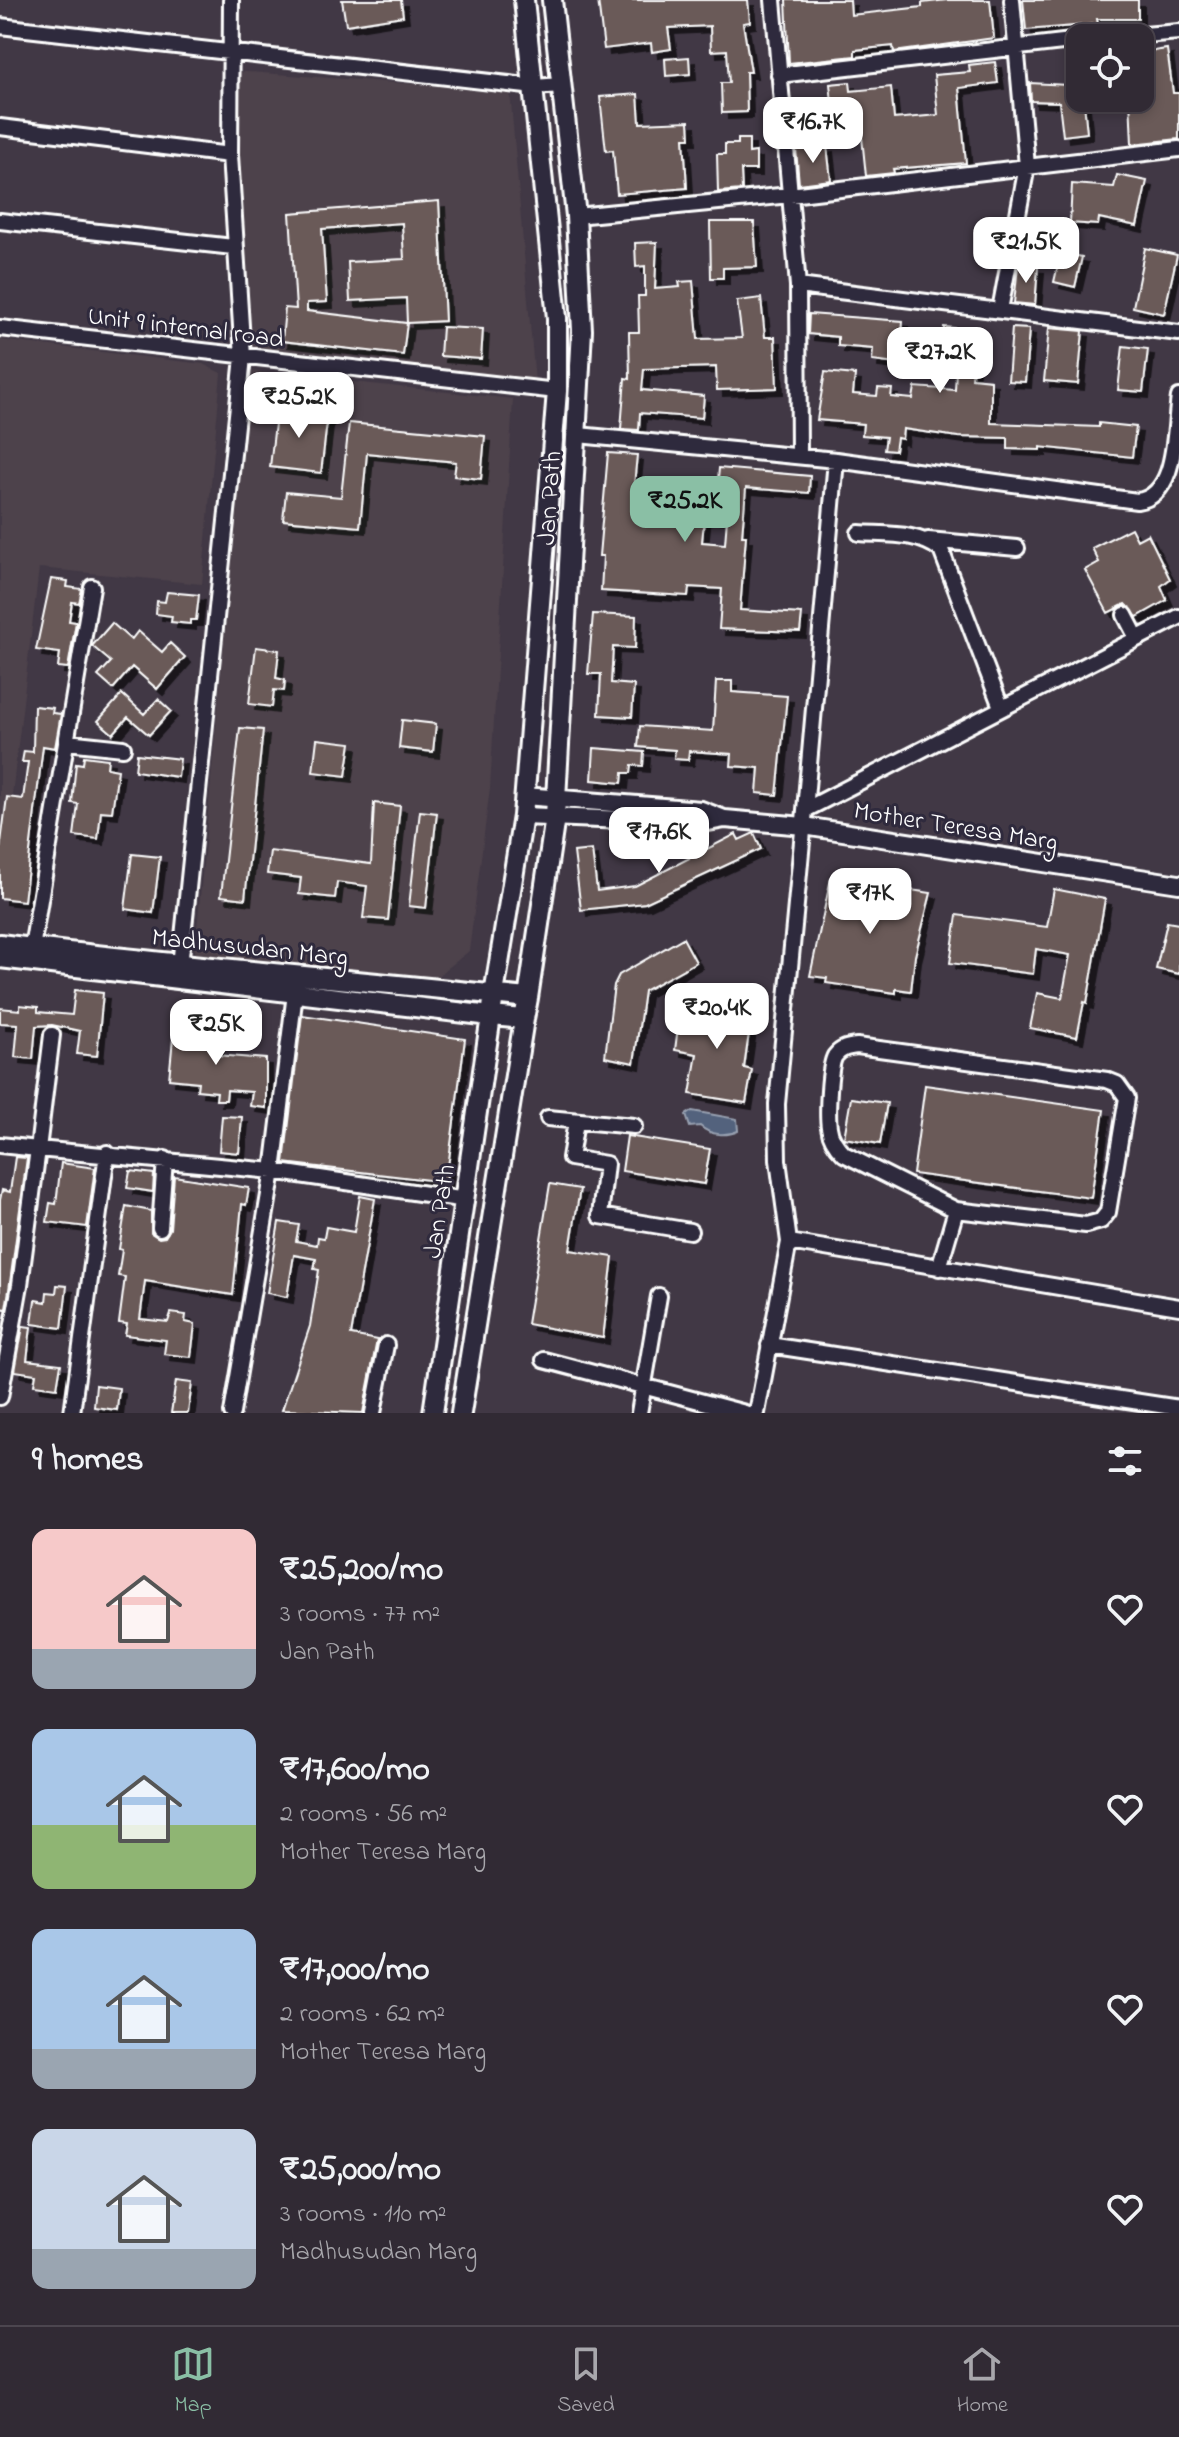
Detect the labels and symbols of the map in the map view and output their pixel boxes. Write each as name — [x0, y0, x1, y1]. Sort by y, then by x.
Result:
pin: ₹16.7K — [748, 97, 878, 165]
pin: ₹21.5K — [961, 217, 1091, 285]
street label: Unit 9 internal road — [85, 298, 286, 360]
pin: ₹27.2K — [875, 327, 1005, 395]
pin: ₹25.2K — [234, 372, 364, 440]
street label: Jan Path — [529, 450, 573, 547]
pin: ₹25.2K — [620, 476, 750, 544]
street label: Mother Teresa Marg — [851, 793, 1060, 863]
pin: ₹17.6K — [594, 807, 724, 875]
pin: ₹17K — [823, 868, 917, 936]
street label: Madhusudan Marg — [150, 920, 350, 978]
pin: ₹20.4K — [652, 983, 782, 1051]
pin: ₹25K — [169, 999, 263, 1067]
street label: Jan Path — [415, 1162, 467, 1261]

